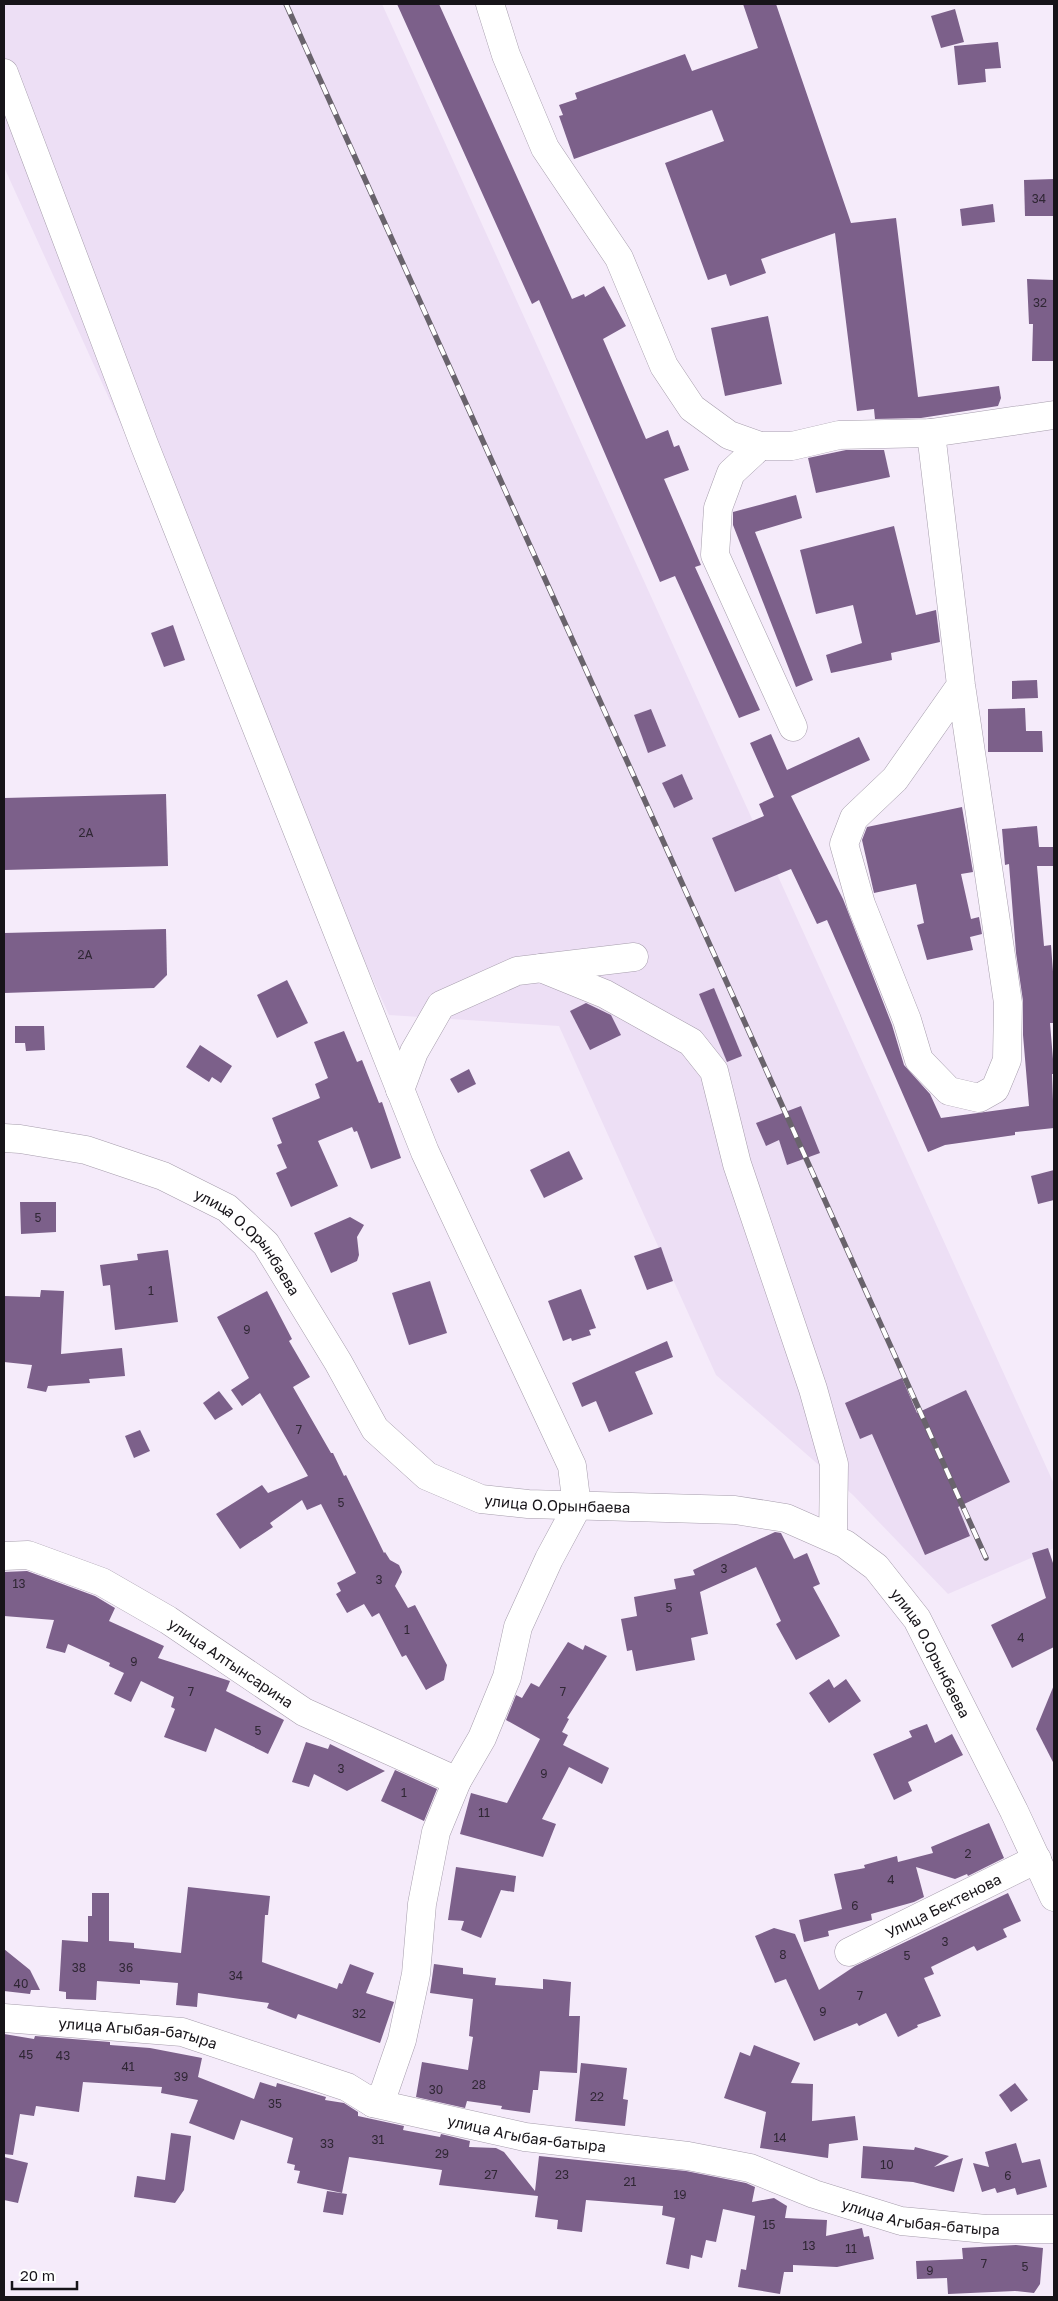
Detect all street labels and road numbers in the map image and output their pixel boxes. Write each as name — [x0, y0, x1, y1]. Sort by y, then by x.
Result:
street label: улица О.Орынбаева — [192, 1184, 304, 1298]
street label: улица О.Орынбаева — [483, 1490, 631, 1516]
street label: улица О.Орынбаева — [887, 1585, 974, 1721]
street label: улица Алтынсарина — [165, 1614, 297, 1711]
street label: Улица Бектенова — [882, 1869, 1004, 1942]
street label: улица Агыбая-батыра — [58, 2013, 220, 2052]
street label: улица Агыбая-батыра — [446, 2111, 607, 2155]
street label: улица Агыбая-батыра — [840, 2194, 1000, 2238]

